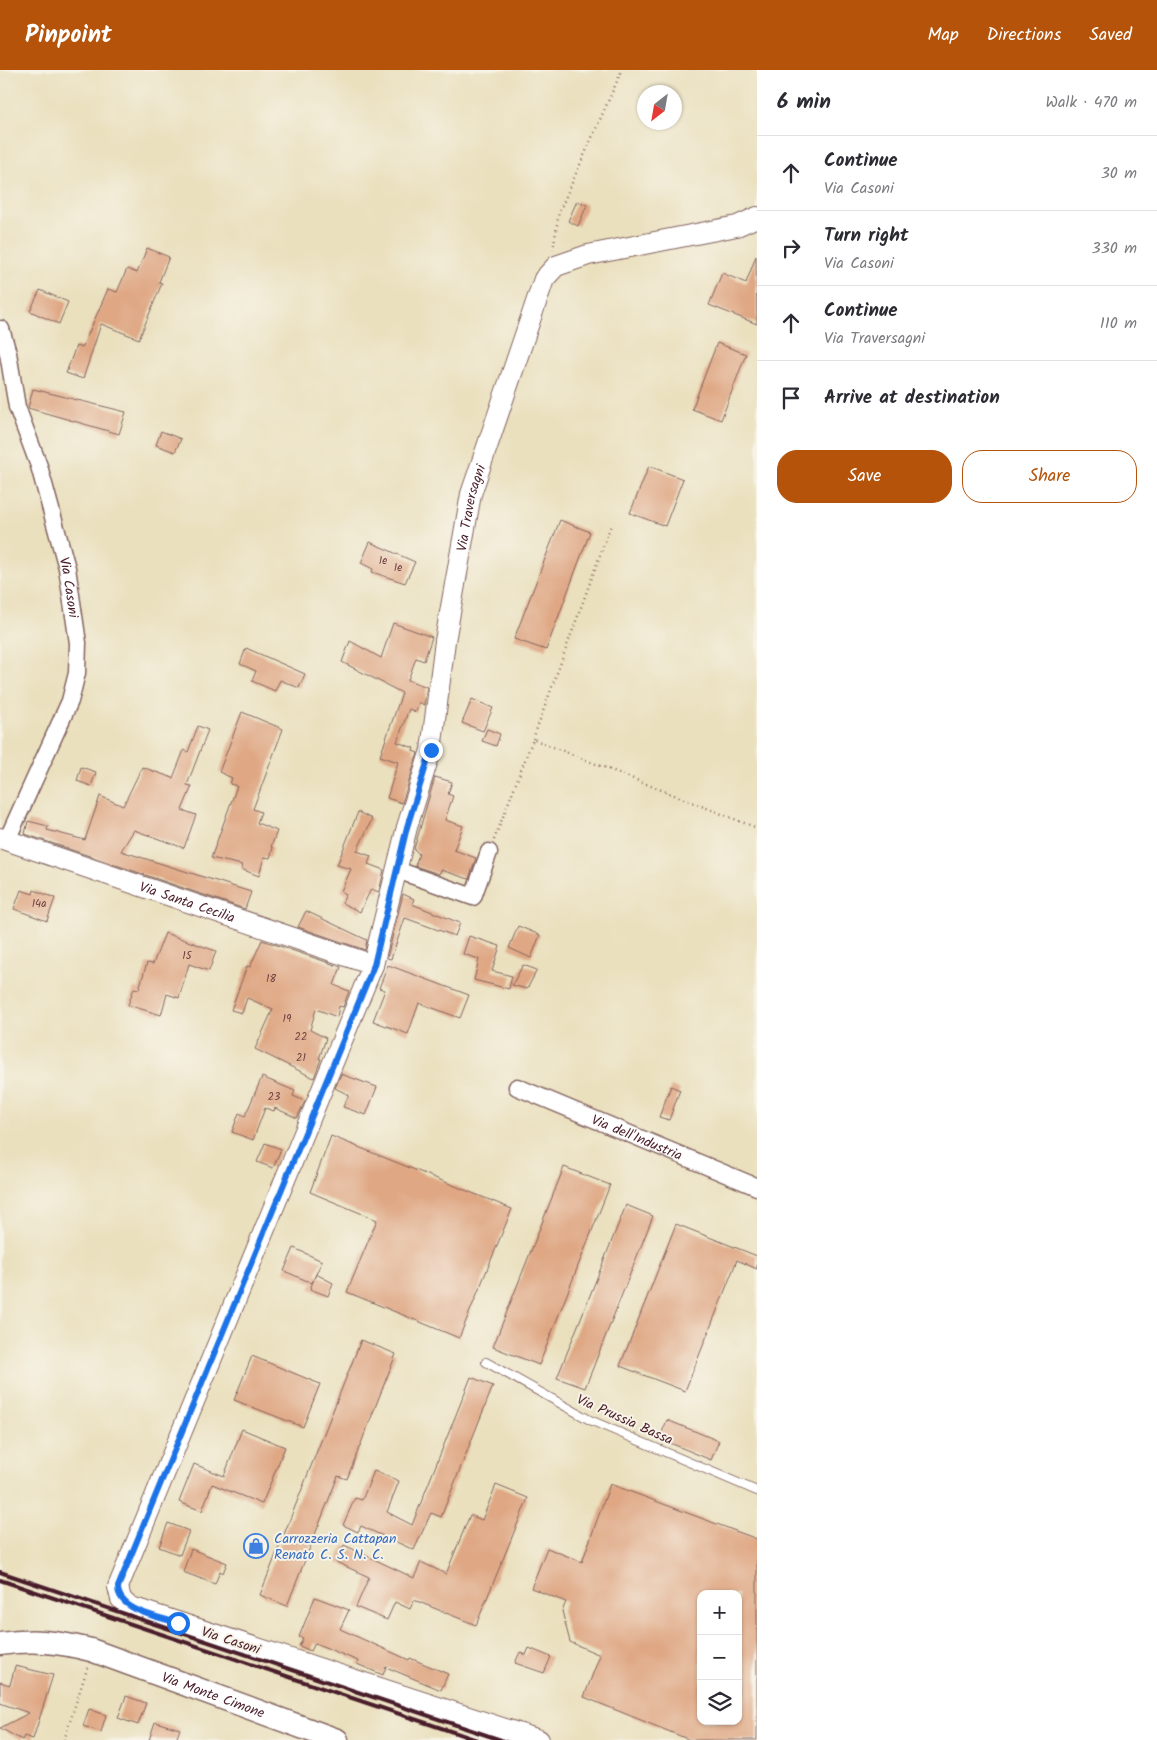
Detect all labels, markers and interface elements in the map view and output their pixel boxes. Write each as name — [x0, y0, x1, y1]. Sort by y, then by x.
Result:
text: Pinpoint — [25, 16, 112, 55]
text: Map — [927, 21, 959, 50]
text: Directions — [987, 21, 1061, 50]
text: Saved — [1089, 21, 1132, 50]
north arrow — [637, 85, 682, 130]
text: 6 min — [777, 86, 831, 119]
text: Walk · 470 m — [1046, 90, 1137, 115]
text: Continue — [824, 146, 897, 176]
icon: ahead — [777, 159, 805, 187]
text: 30 m — [1101, 161, 1137, 186]
text: Via Casoni — [824, 176, 894, 201]
text: Turn right — [824, 221, 909, 251]
icon: right — [777, 234, 805, 262]
text: 330 m — [1092, 236, 1137, 261]
text: Via Casoni — [824, 251, 894, 276]
text: Continue — [824, 296, 897, 326]
icon: ahead — [777, 309, 805, 337]
text: 110 m — [1100, 311, 1137, 336]
text: Via Traversagni — [824, 326, 925, 351]
text: Arrive at destination — [824, 383, 1000, 413]
icon: arrive — [777, 384, 805, 412]
button: Save — [777, 450, 952, 503]
button: Share — [962, 450, 1137, 503]
street label: Via Traversagni — [451, 461, 492, 553]
house number: 1e — [379, 552, 387, 570]
street label: Via Casoni — [53, 555, 84, 620]
house number: 1e — [394, 559, 402, 577]
route end — [420, 739, 443, 762]
street label: Via Santa Cecilia — [136, 876, 238, 929]
house number: 14a — [32, 895, 46, 913]
house number: 15 — [182, 947, 193, 965]
house number: 18 — [266, 970, 276, 988]
house number: 19 — [283, 1010, 292, 1028]
house number: 22 — [295, 1028, 307, 1046]
house number: 21 — [296, 1049, 306, 1067]
house number: 23 — [268, 1088, 280, 1106]
street label: Via dell'Industria — [588, 1109, 685, 1167]
street label: Via Prussia Bassa — [573, 1389, 676, 1451]
place label: Carrozzeria Cattapan Renato C. S. N. C. — [274, 1528, 396, 1566]
shop icon: Carrozzeria Cattapan Renato C. S. N. C. — [243, 1533, 269, 1559]
map controls — [697, 1590, 742, 1725]
button: + — [697, 1590, 742, 1635]
route start — [167, 1612, 190, 1635]
street label: Via Casoni — [198, 1621, 264, 1661]
button: − — [697, 1635, 742, 1680]
street label: Via Monte Cimone — [158, 1667, 268, 1725]
button: layers — [697, 1680, 742, 1725]

